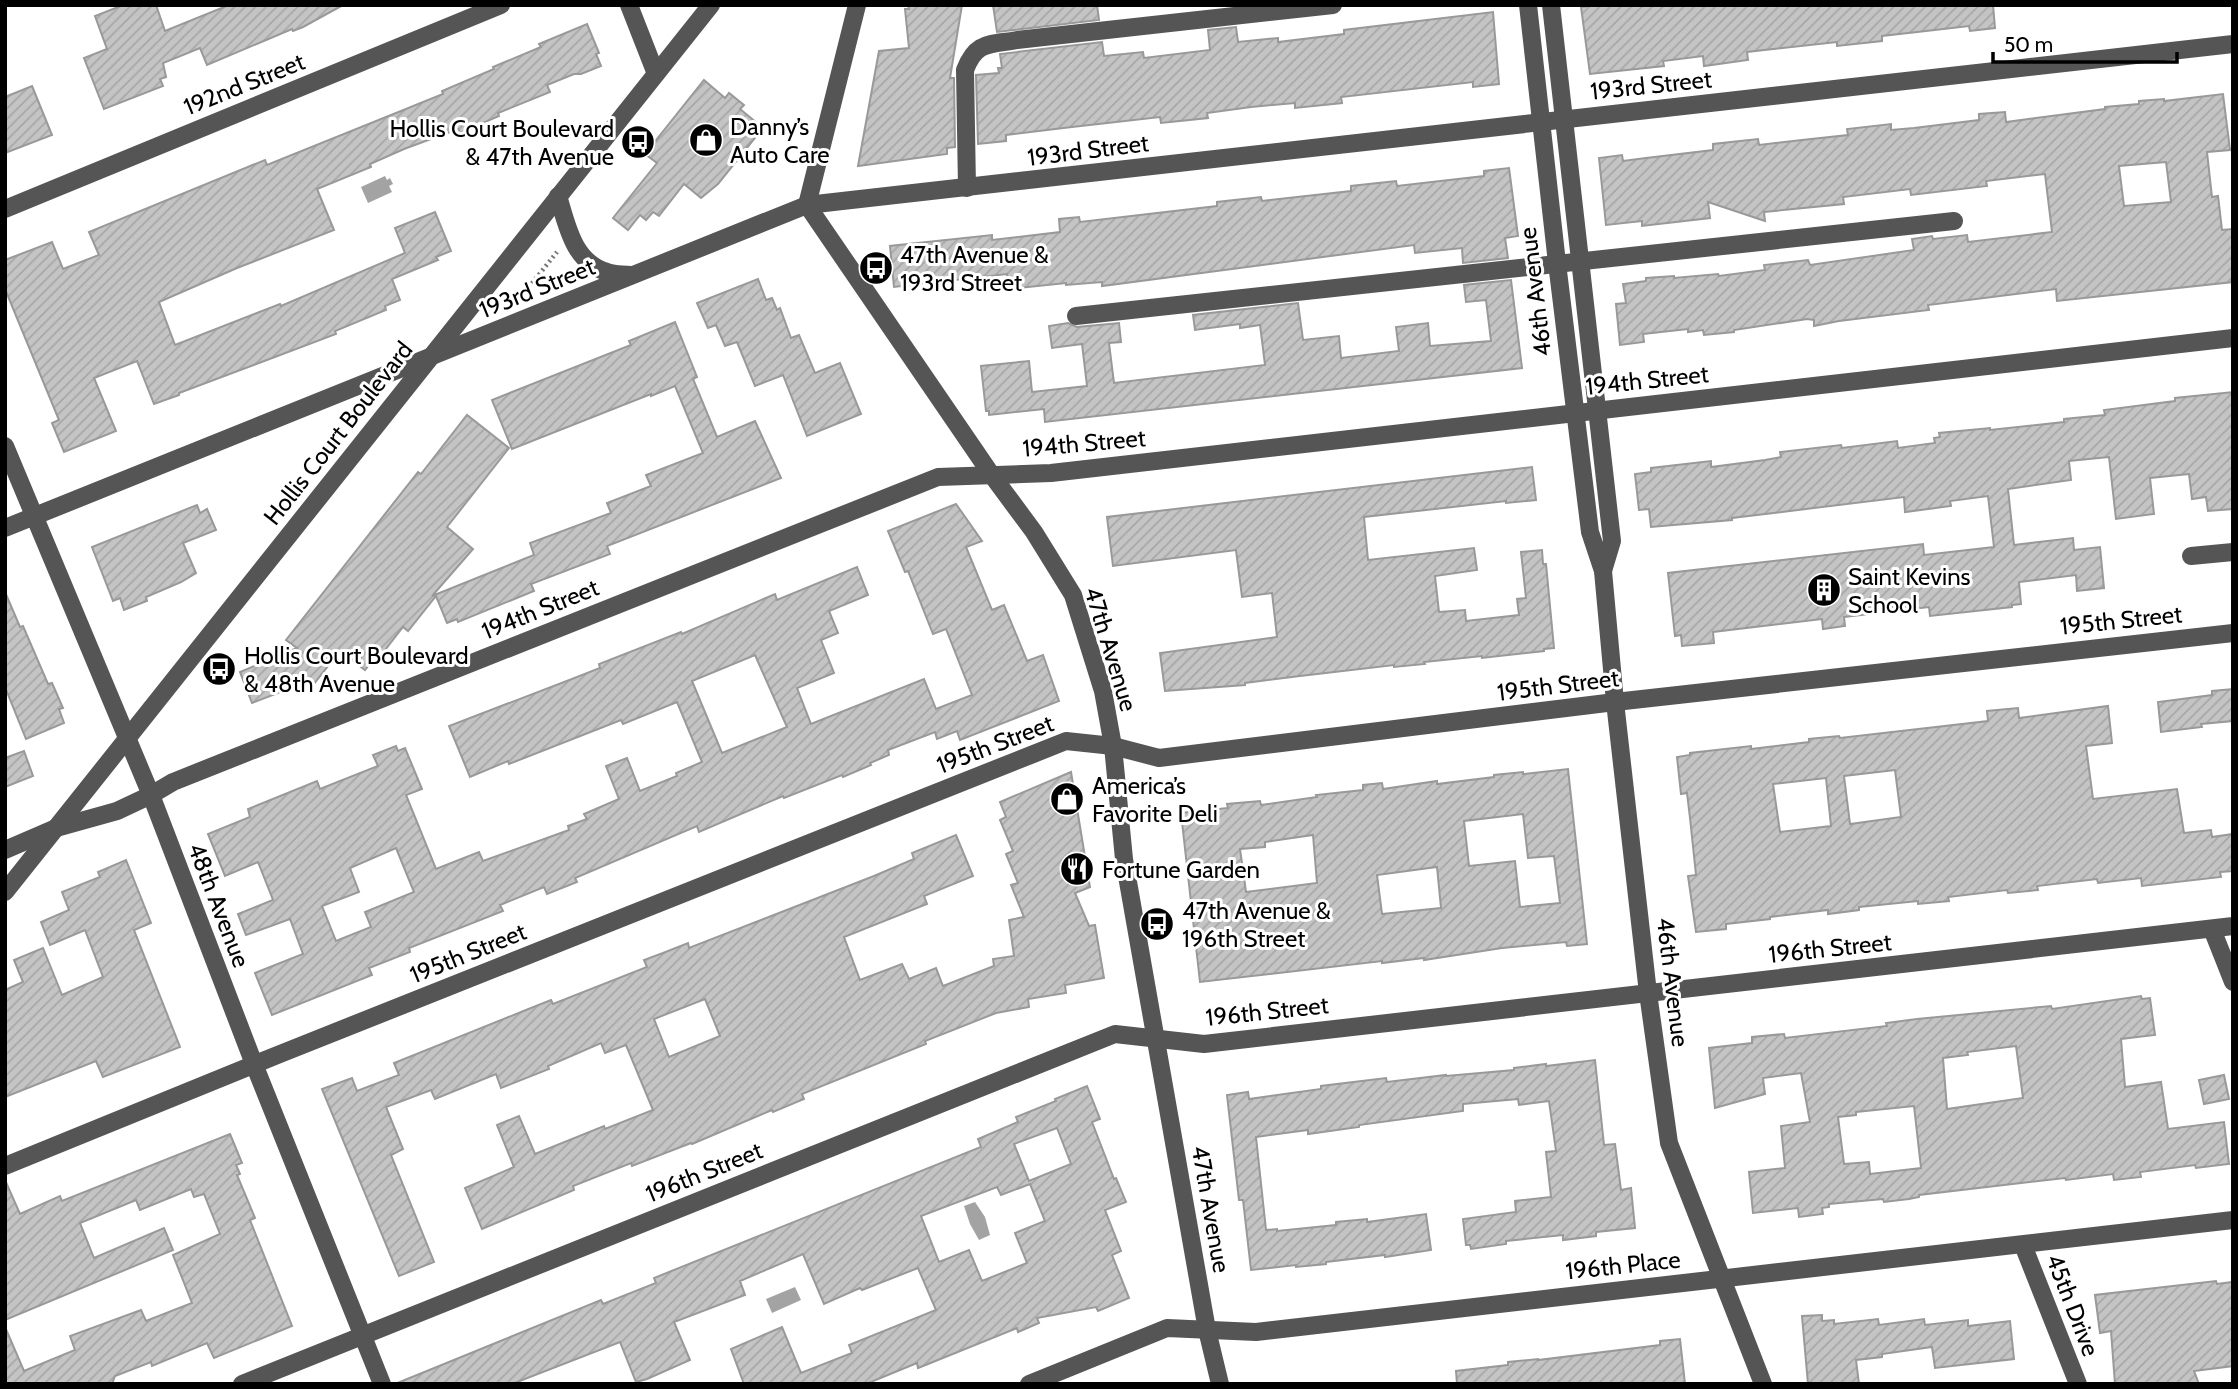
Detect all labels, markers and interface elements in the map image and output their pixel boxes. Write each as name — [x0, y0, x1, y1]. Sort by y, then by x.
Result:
scale bar — [1993, 21, 2177, 65]
text: 50 m — [2004, 32, 2053, 57]
street label: 192nd Street — [179, 47, 309, 121]
street label: 193rd Street — [1589, 64, 1713, 106]
place label: Danny’s Auto Care — [730, 112, 830, 169]
place label: Hollis Court Boulevard & 47th Avenue — [390, 114, 614, 171]
shop icon: Danny’s Auto Care — [687, 121, 725, 159]
bus stop icon: Hollis Court Boulevard & 47th Avenue — [619, 123, 657, 161]
street label: 193rd Street — [1026, 128, 1150, 172]
street label: 46th Avenue — [1513, 226, 1557, 358]
place label: 47th Avenue & 193rd Street — [900, 240, 1049, 297]
bus stop icon: 47th Avenue & 193rd Street — [857, 249, 895, 287]
street label: 193rd Street — [475, 252, 599, 324]
street label: Hollis Court Boulevard — [257, 336, 419, 530]
street label: 194th Street — [1584, 359, 1710, 401]
street label: 194th Street — [1021, 423, 1147, 463]
place label: Saint Kevins School — [1848, 562, 1971, 619]
building icon: Saint Kevins School — [1805, 571, 1843, 609]
street label: 194th Street — [477, 572, 603, 646]
street label: 47th Avenue — [1078, 583, 1144, 715]
street label: 195th Street — [2059, 599, 2183, 641]
place label: Hollis Court Boulevard & 48th Avenue — [244, 641, 468, 698]
bus stop icon: Hollis Court Boulevard & 48th Avenue — [200, 650, 238, 688]
street label: 195th Street — [1495, 663, 1621, 707]
street label: 195th Street — [933, 708, 1057, 780]
place label: America’s Favorite Deli — [1092, 771, 1218, 828]
shop icon: America’s Favorite Deli — [1048, 780, 1086, 818]
street label: 48th Avenue — [182, 839, 256, 971]
restaurant icon: Fortune Garden — [1058, 850, 1096, 888]
place label: Fortune Garden — [1102, 855, 1260, 884]
place label: 47th Avenue & 196th Street — [1182, 896, 1331, 953]
bus stop icon: 47th Avenue & 196th Street — [1138, 905, 1176, 943]
street label: 46th Avenue — [1651, 916, 1695, 1048]
street label: 195th Street — [406, 917, 530, 989]
street label: 196th Street — [1767, 927, 1893, 969]
street label: 196th Street — [1204, 990, 1330, 1032]
street label: 196th Street — [641, 1135, 767, 1209]
street label: 47th Avenue — [1186, 1143, 1236, 1275]
street label: 196th Place — [1564, 1245, 1682, 1285]
street label: 45th Drive — [2040, 1250, 2106, 1360]

